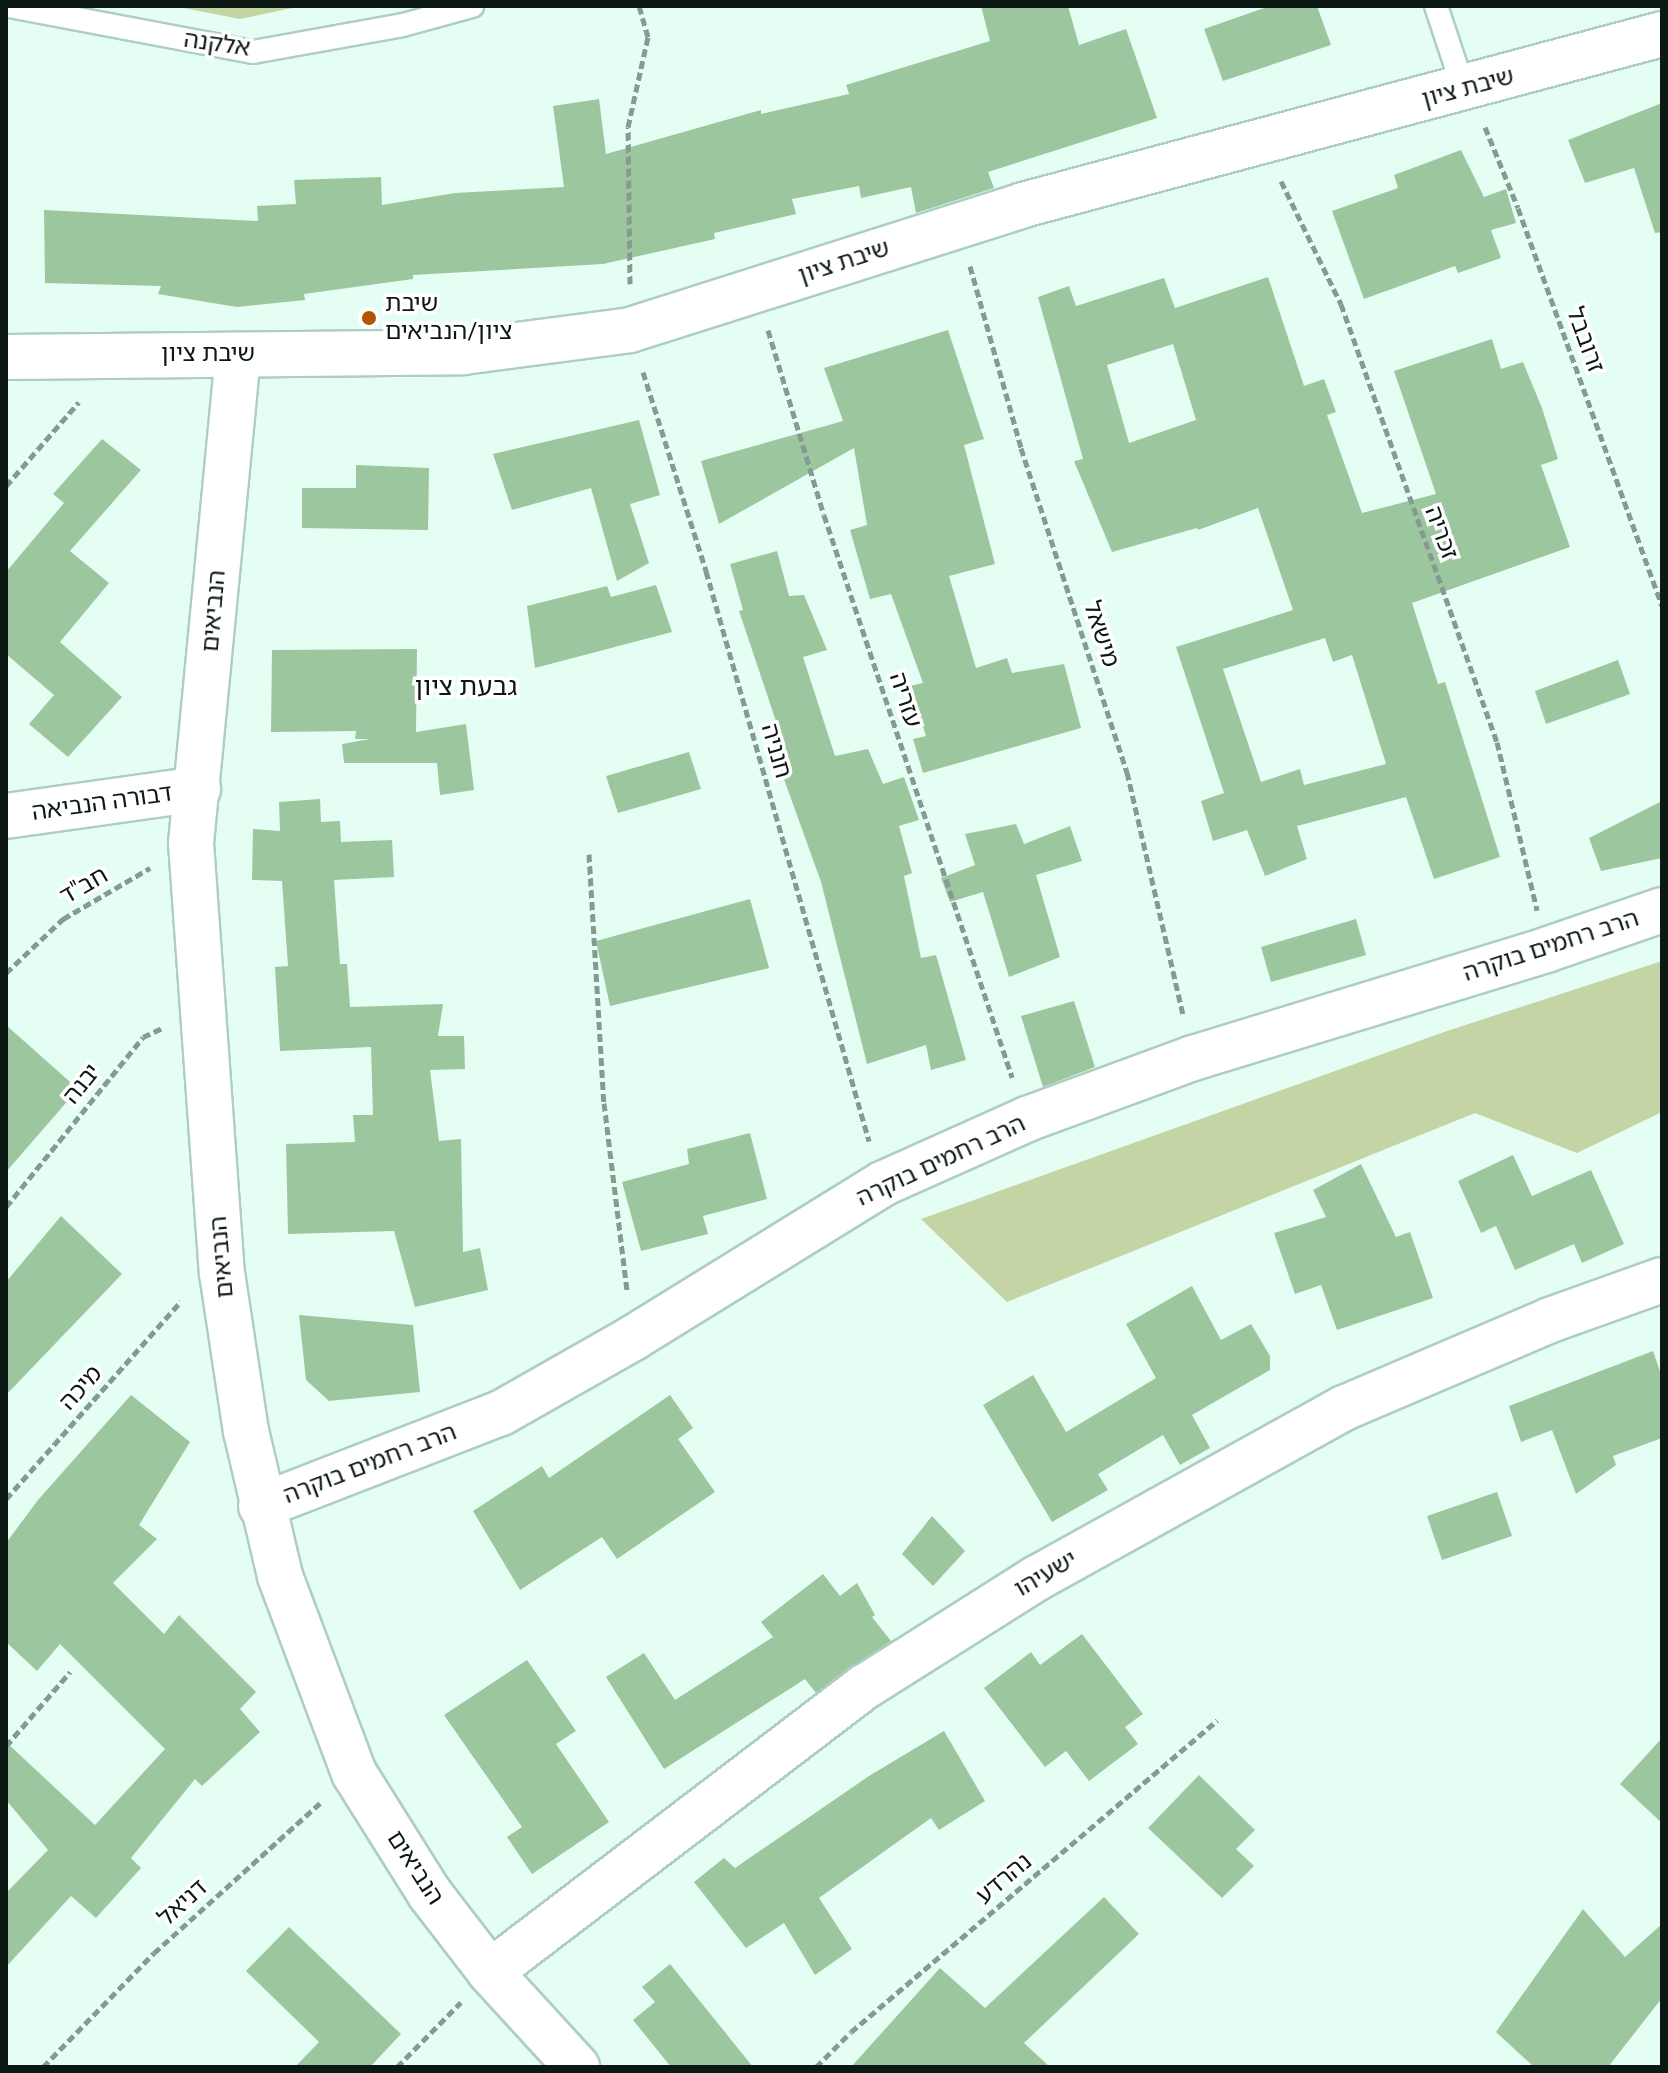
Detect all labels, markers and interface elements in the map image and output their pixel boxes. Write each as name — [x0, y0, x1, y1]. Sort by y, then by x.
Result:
street label: אלקנה — [182, 25, 252, 63]
street label: שיבת ציון — [1419, 62, 1517, 114]
street label: שיבת ציון — [795, 234, 893, 290]
place label: שיבת ציון/הנביאים — [385, 290, 512, 346]
street label: זרובבל — [1560, 303, 1610, 377]
marker: שיבת ציון/הנביאים — [360, 309, 378, 327]
street label: שיבת ציון — [161, 340, 255, 368]
street label: זכריה — [1418, 502, 1464, 564]
street label: הנביאים — [196, 569, 232, 653]
street label: מישאל — [1077, 597, 1125, 671]
street label: עזריה — [883, 669, 927, 731]
district label: גבעת ציון — [415, 671, 517, 703]
street label: חנניה — [755, 720, 797, 782]
street label: דבורה הנביאה — [30, 779, 174, 827]
street label: חב"ד — [55, 861, 113, 911]
street label: הרב רחמים בוקרה — [1460, 904, 1642, 988]
street label: יבנה — [57, 1058, 107, 1110]
street label: הרב רחמים בוקרה — [852, 1109, 1030, 1213]
street label: הנביאים — [204, 1215, 240, 1299]
street label: מיכה — [54, 1360, 108, 1416]
street label: הרב רחמים בוקרה — [279, 1418, 461, 1510]
street label: ישעיהו — [1009, 1545, 1083, 1603]
street label: הנביאים — [380, 1826, 450, 1910]
street label: נהרדע — [970, 1847, 1038, 1911]
street label: דניאל — [152, 1873, 214, 1933]

